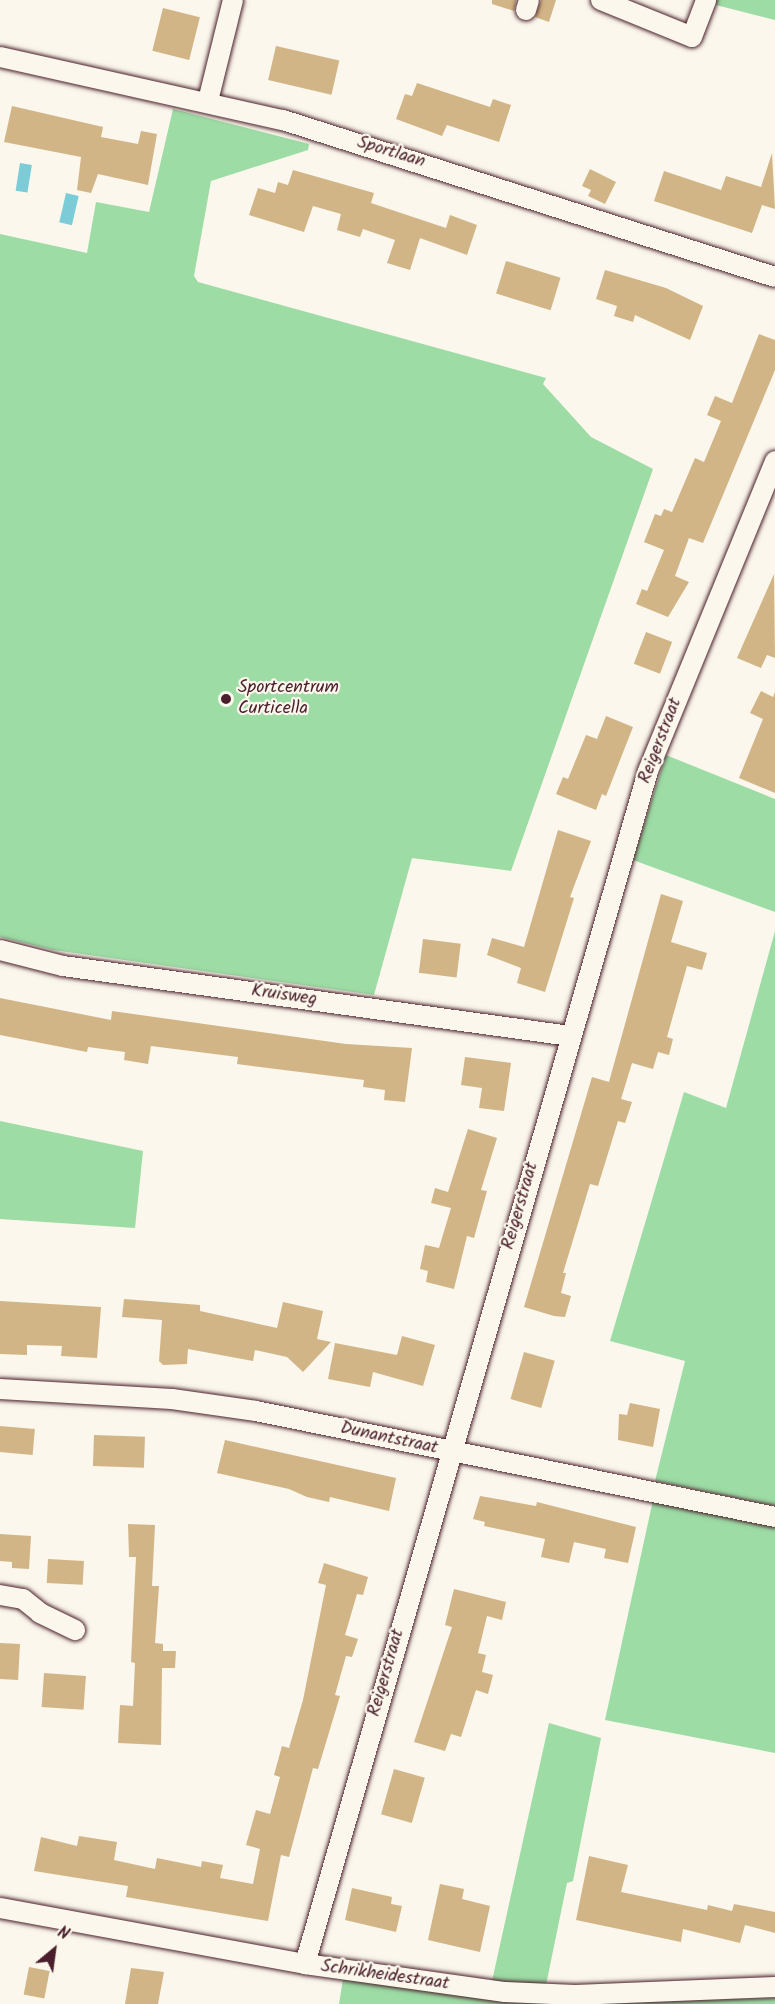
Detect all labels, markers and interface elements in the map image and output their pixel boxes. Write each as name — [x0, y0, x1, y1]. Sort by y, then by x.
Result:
street label: Sportlaan — [354, 132, 428, 174]
place label: Sportcentrum Curticella — [238, 678, 339, 720]
marker: Sportcentrum Curticella — [219, 692, 233, 706]
street label: Reigerstraat — [635, 695, 687, 787]
street label: Kruisweg — [250, 981, 318, 1011]
street label: Reigerstraat — [498, 1160, 544, 1252]
street label: Dunantstraat — [338, 1418, 440, 1460]
street label: Reigerstraat — [364, 1627, 410, 1719]
north arrow — [24, 1920, 84, 1980]
text: N — [52, 1920, 73, 1947]
street label: Schrikheidestraat — [319, 1956, 451, 1996]

